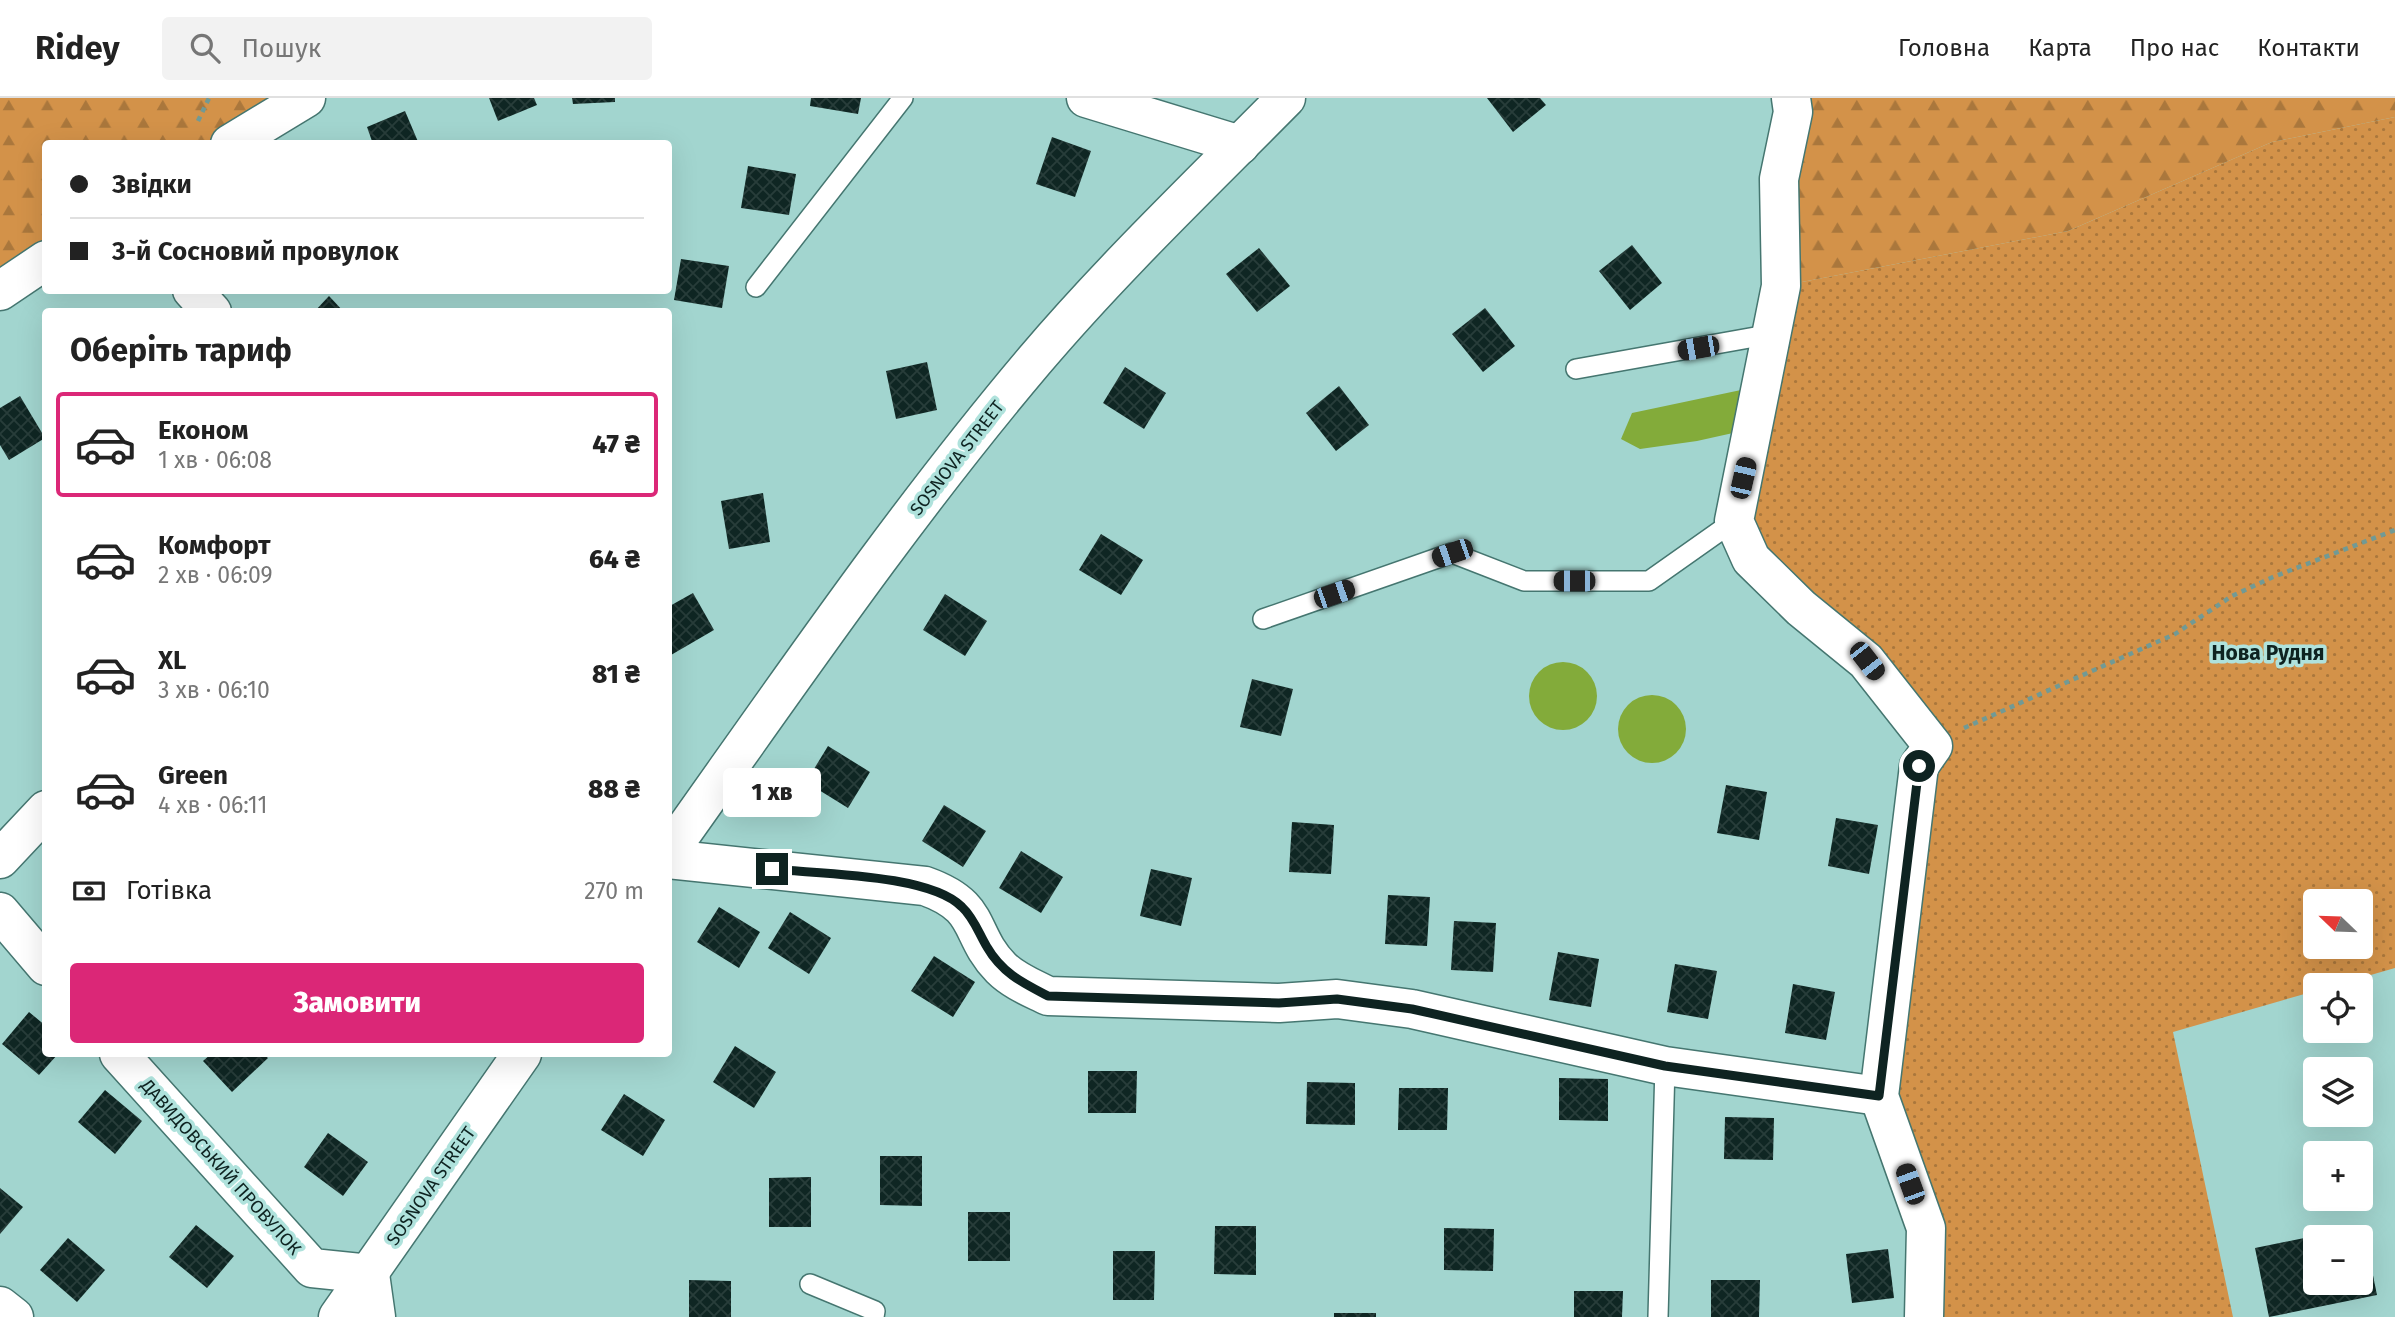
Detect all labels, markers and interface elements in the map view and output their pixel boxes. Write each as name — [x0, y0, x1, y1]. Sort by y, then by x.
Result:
search box — [162, 17, 652, 80]
text: Ridey — [35, 28, 120, 68]
icon: search — [186, 29, 224, 67]
text: Пошук — [242, 33, 321, 64]
text: Головна — [1898, 34, 1990, 62]
text: Карта — [2028, 34, 2092, 62]
text: Про нас — [2130, 34, 2219, 62]
text: Контакти — [2257, 34, 2360, 62]
text: Звідки — [112, 169, 192, 200]
text: 3-й Сосновий провулок — [112, 236, 399, 267]
text: Оберіть тариф — [70, 331, 292, 369]
car — [1676, 334, 1721, 362]
street label: SOSNOVA STREET — [905, 396, 1009, 520]
icon: car — [74, 413, 137, 476]
text: Економ — [158, 415, 248, 446]
text: 47 ₴ — [592, 429, 640, 460]
text: 1 хв · 06:08 — [158, 446, 272, 474]
car — [1729, 455, 1758, 501]
icon: car — [74, 528, 137, 591]
text: Комфорт — [158, 530, 271, 561]
car — [1429, 536, 1476, 570]
text: 64 ₴ — [589, 544, 640, 575]
text: 2 хв · 06:09 — [158, 561, 273, 589]
car — [1554, 571, 1596, 592]
car — [1311, 577, 1358, 611]
car — [1846, 638, 1889, 684]
district label: Нова Рудня — [2212, 640, 2324, 666]
icon: car — [74, 643, 137, 706]
text: XL — [158, 645, 186, 676]
text: 81 ₴ — [592, 659, 640, 690]
text: 3 хв · 06:10 — [158, 676, 270, 704]
route start — [1903, 750, 1935, 782]
icon: car — [74, 758, 137, 821]
text: Green — [158, 760, 228, 791]
callout: 1 хв — [723, 768, 821, 816]
text: 88 ₴ — [588, 774, 640, 805]
text: 1 хв — [752, 778, 792, 806]
text: 4 хв · 06:11 — [158, 791, 267, 819]
route end — [756, 853, 788, 885]
icon: cash — [70, 872, 108, 910]
text: Готівка — [126, 875, 212, 906]
text: 270 m — [584, 877, 644, 905]
north arrow — [2303, 889, 2373, 959]
map controls — [2303, 889, 2373, 1295]
button: Замовити — [70, 963, 644, 1043]
button: locate — [2303, 973, 2373, 1043]
button: layers — [2303, 1057, 2373, 1127]
street label: ДАВИДОВСЬКИЙ ПРОВУЛОК — [135, 1074, 306, 1260]
street label: SOSNOVA STREET — [382, 1122, 480, 1250]
button: + — [2303, 1141, 2373, 1211]
car — [1893, 1161, 1928, 1207]
button: − — [2303, 1225, 2373, 1295]

